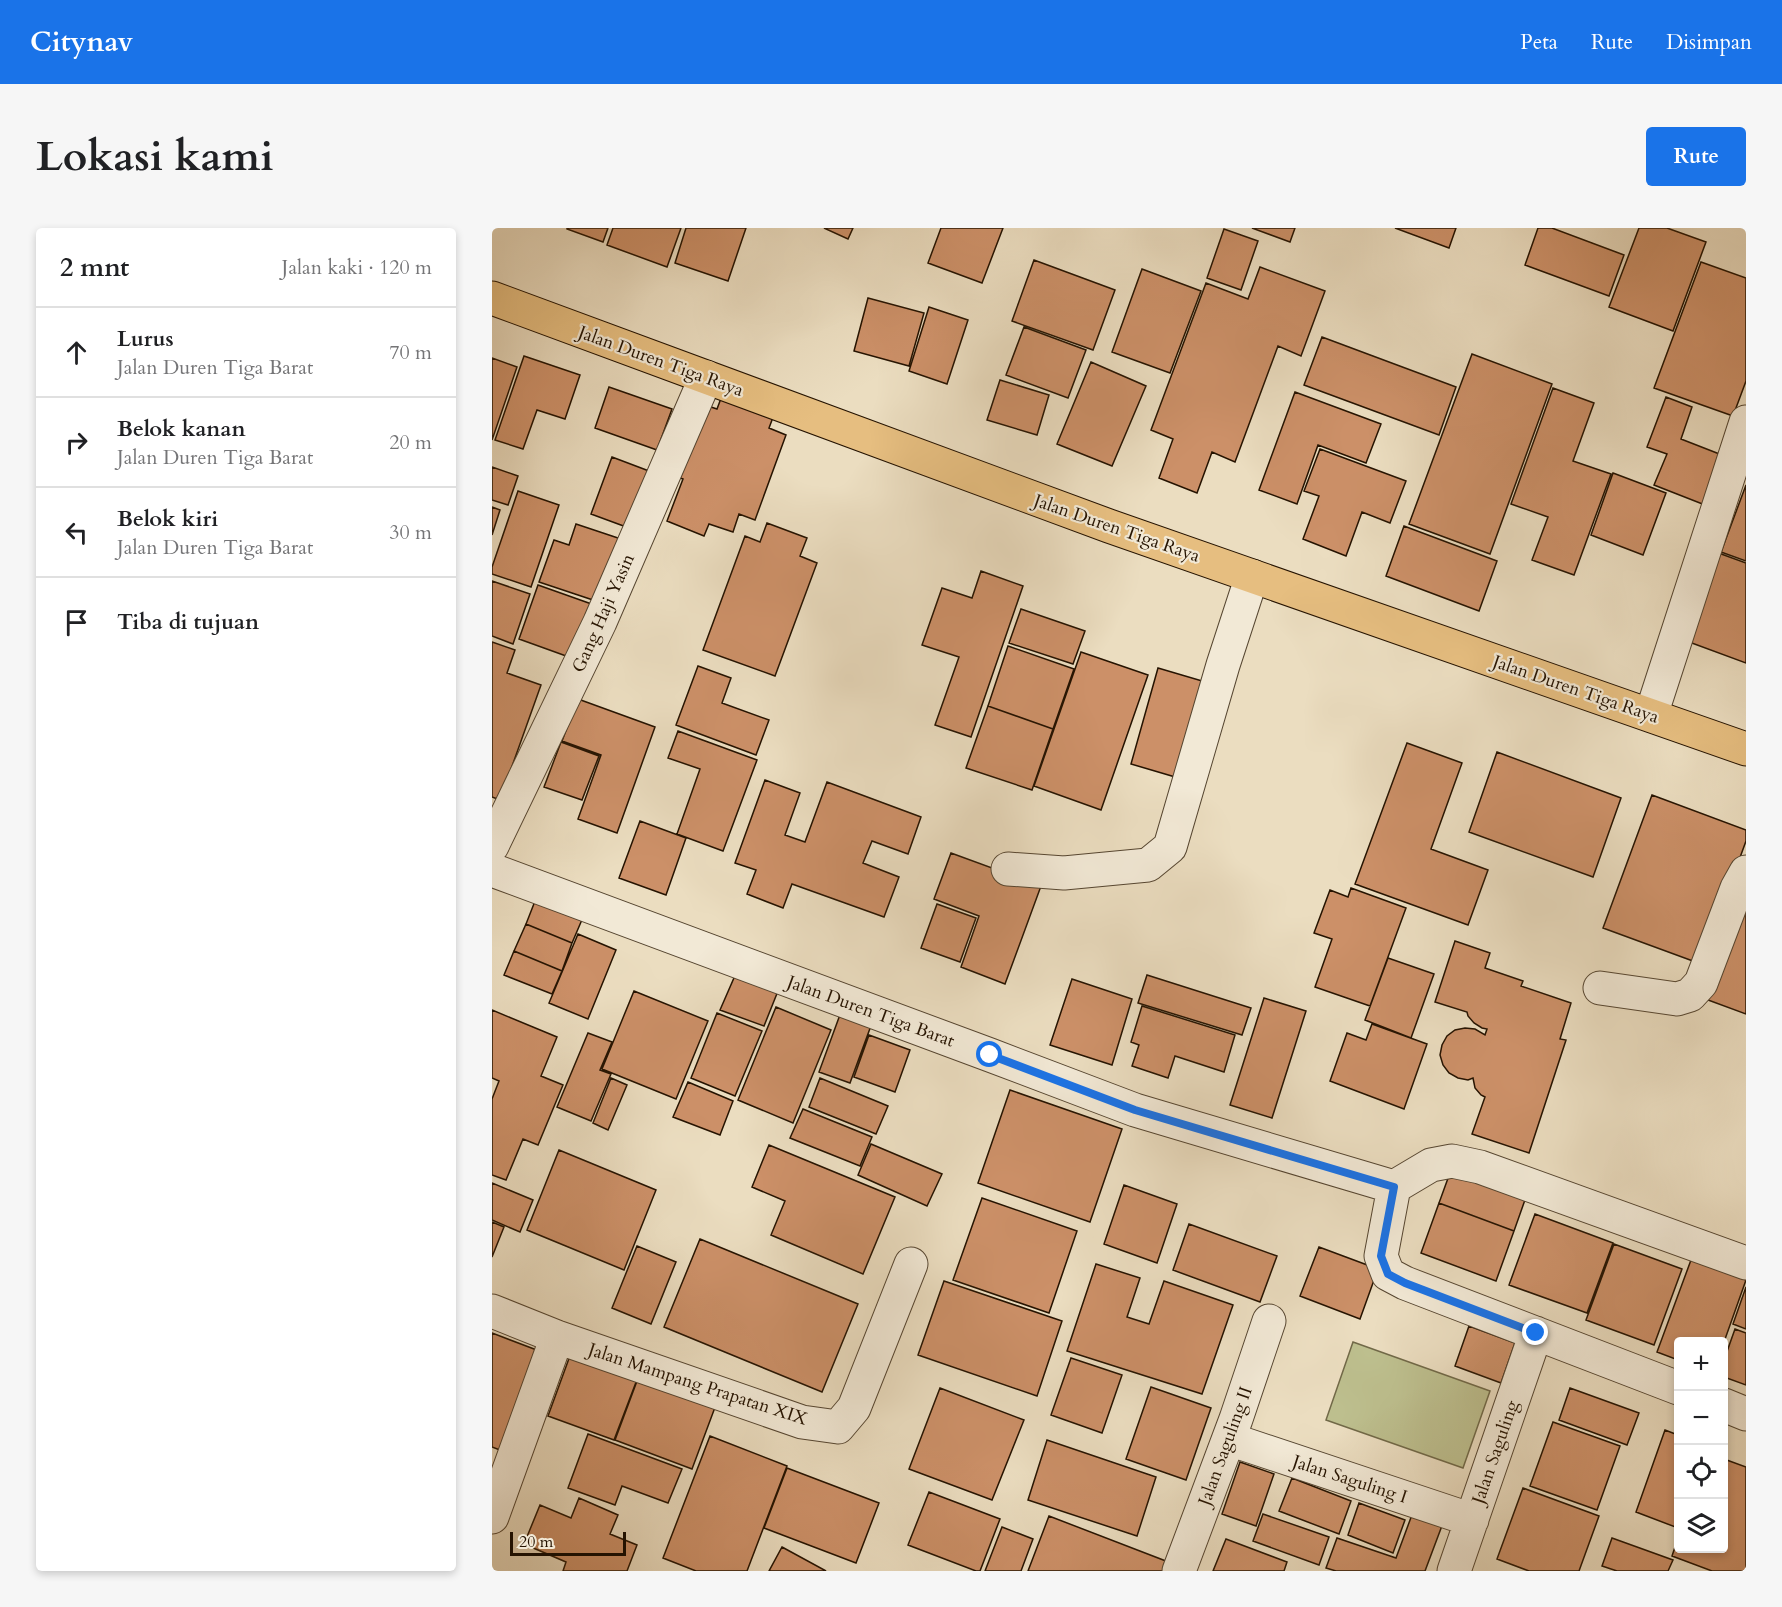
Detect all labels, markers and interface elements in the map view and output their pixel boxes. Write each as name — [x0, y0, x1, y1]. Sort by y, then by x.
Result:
text: Citynav — [30, 23, 133, 61]
text: Peta — [1520, 28, 1558, 57]
text: Rute — [1591, 28, 1633, 57]
text: Disimpan — [1666, 28, 1752, 57]
button: Rute — [1646, 127, 1746, 186]
text: Lokasi kami — [36, 128, 274, 185]
text: 2 mnt — [60, 250, 129, 285]
text: Jalan kaki · 120 m — [282, 254, 432, 281]
street label: Jalan Duren Tiga Raya — [572, 319, 747, 403]
text: Lurus — [117, 324, 174, 354]
icon: ahead — [60, 336, 93, 369]
text: 70 m — [389, 339, 432, 366]
text: Jalan Duren Tiga Barat — [117, 354, 313, 381]
text: Belok kanan — [117, 414, 246, 444]
icon: right — [60, 426, 93, 459]
text: 20 m — [389, 429, 432, 456]
text: Jalan Duren Tiga Barat — [117, 444, 313, 471]
street label: Jalan Duren Tiga Raya — [1028, 487, 1203, 569]
text: Belok kiri — [117, 504, 218, 534]
icon: left — [60, 516, 93, 549]
text: 30 m — [389, 519, 432, 546]
text: Jalan Duren Tiga Barat — [117, 534, 313, 561]
street label: Gang Haji Yasin — [566, 549, 641, 677]
icon: arrive — [60, 606, 93, 639]
text: Tiba di tujuan — [117, 607, 259, 637]
street label: Jalan Duren Tiga Raya — [1487, 648, 1662, 730]
street label: Jalan Duren Tiga Barat — [781, 968, 958, 1054]
route start — [976, 1041, 1002, 1067]
route end — [1522, 1319, 1548, 1345]
street label: Jalan Mampang Prapatan XIX — [582, 1336, 811, 1432]
map controls — [1674, 1337, 1728, 1553]
button: + — [1674, 1337, 1728, 1391]
street label: Jalan Saguling II — [1191, 1383, 1259, 1512]
button: − — [1674, 1391, 1728, 1445]
street label: Jalan Saguling — [1465, 1396, 1525, 1510]
button: locate — [1674, 1445, 1728, 1499]
street label: Jalan Saguling I — [1287, 1448, 1410, 1510]
button: layers — [1674, 1499, 1728, 1553]
scale bar — [510, 1529, 626, 1556]
text: 20 m — [519, 1531, 553, 1553]

